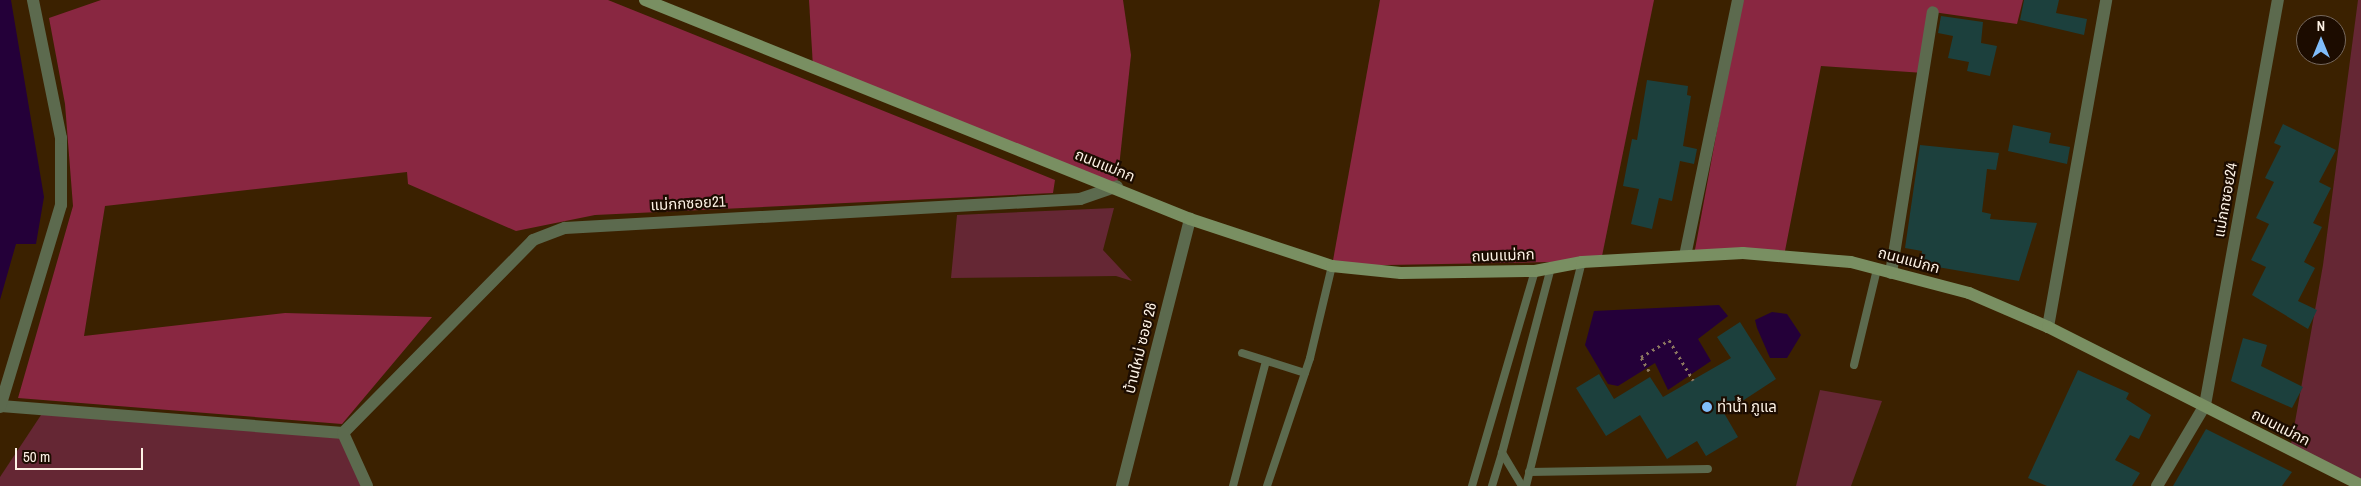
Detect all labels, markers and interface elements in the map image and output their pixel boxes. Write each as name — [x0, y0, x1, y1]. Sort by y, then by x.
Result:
north arrow — [2296, 15, 2346, 65]
text: N — [2317, 17, 2325, 35]
street label: ถนนแม่กก — [1072, 145, 1138, 185]
street label: แม่กกซอย24 — [2210, 161, 2240, 239]
street label: แม่กกซอย21 — [650, 192, 726, 214]
street label: ถนนแม่กก — [1876, 243, 1942, 277]
street label: ถนนแม่กก — [1471, 245, 1535, 265]
street label: บ้านใหม่ ซอย 26 — [1120, 301, 1160, 395]
place label: ท่าน้ำ ภูแล — [1717, 398, 1777, 416]
marker: ท่าน้ำ ภูแล — [1701, 401, 1713, 413]
street label: ถนนแม่กก — [2249, 405, 2313, 449]
scale bar — [18, 438, 145, 470]
text: 50 m — [23, 446, 50, 467]

